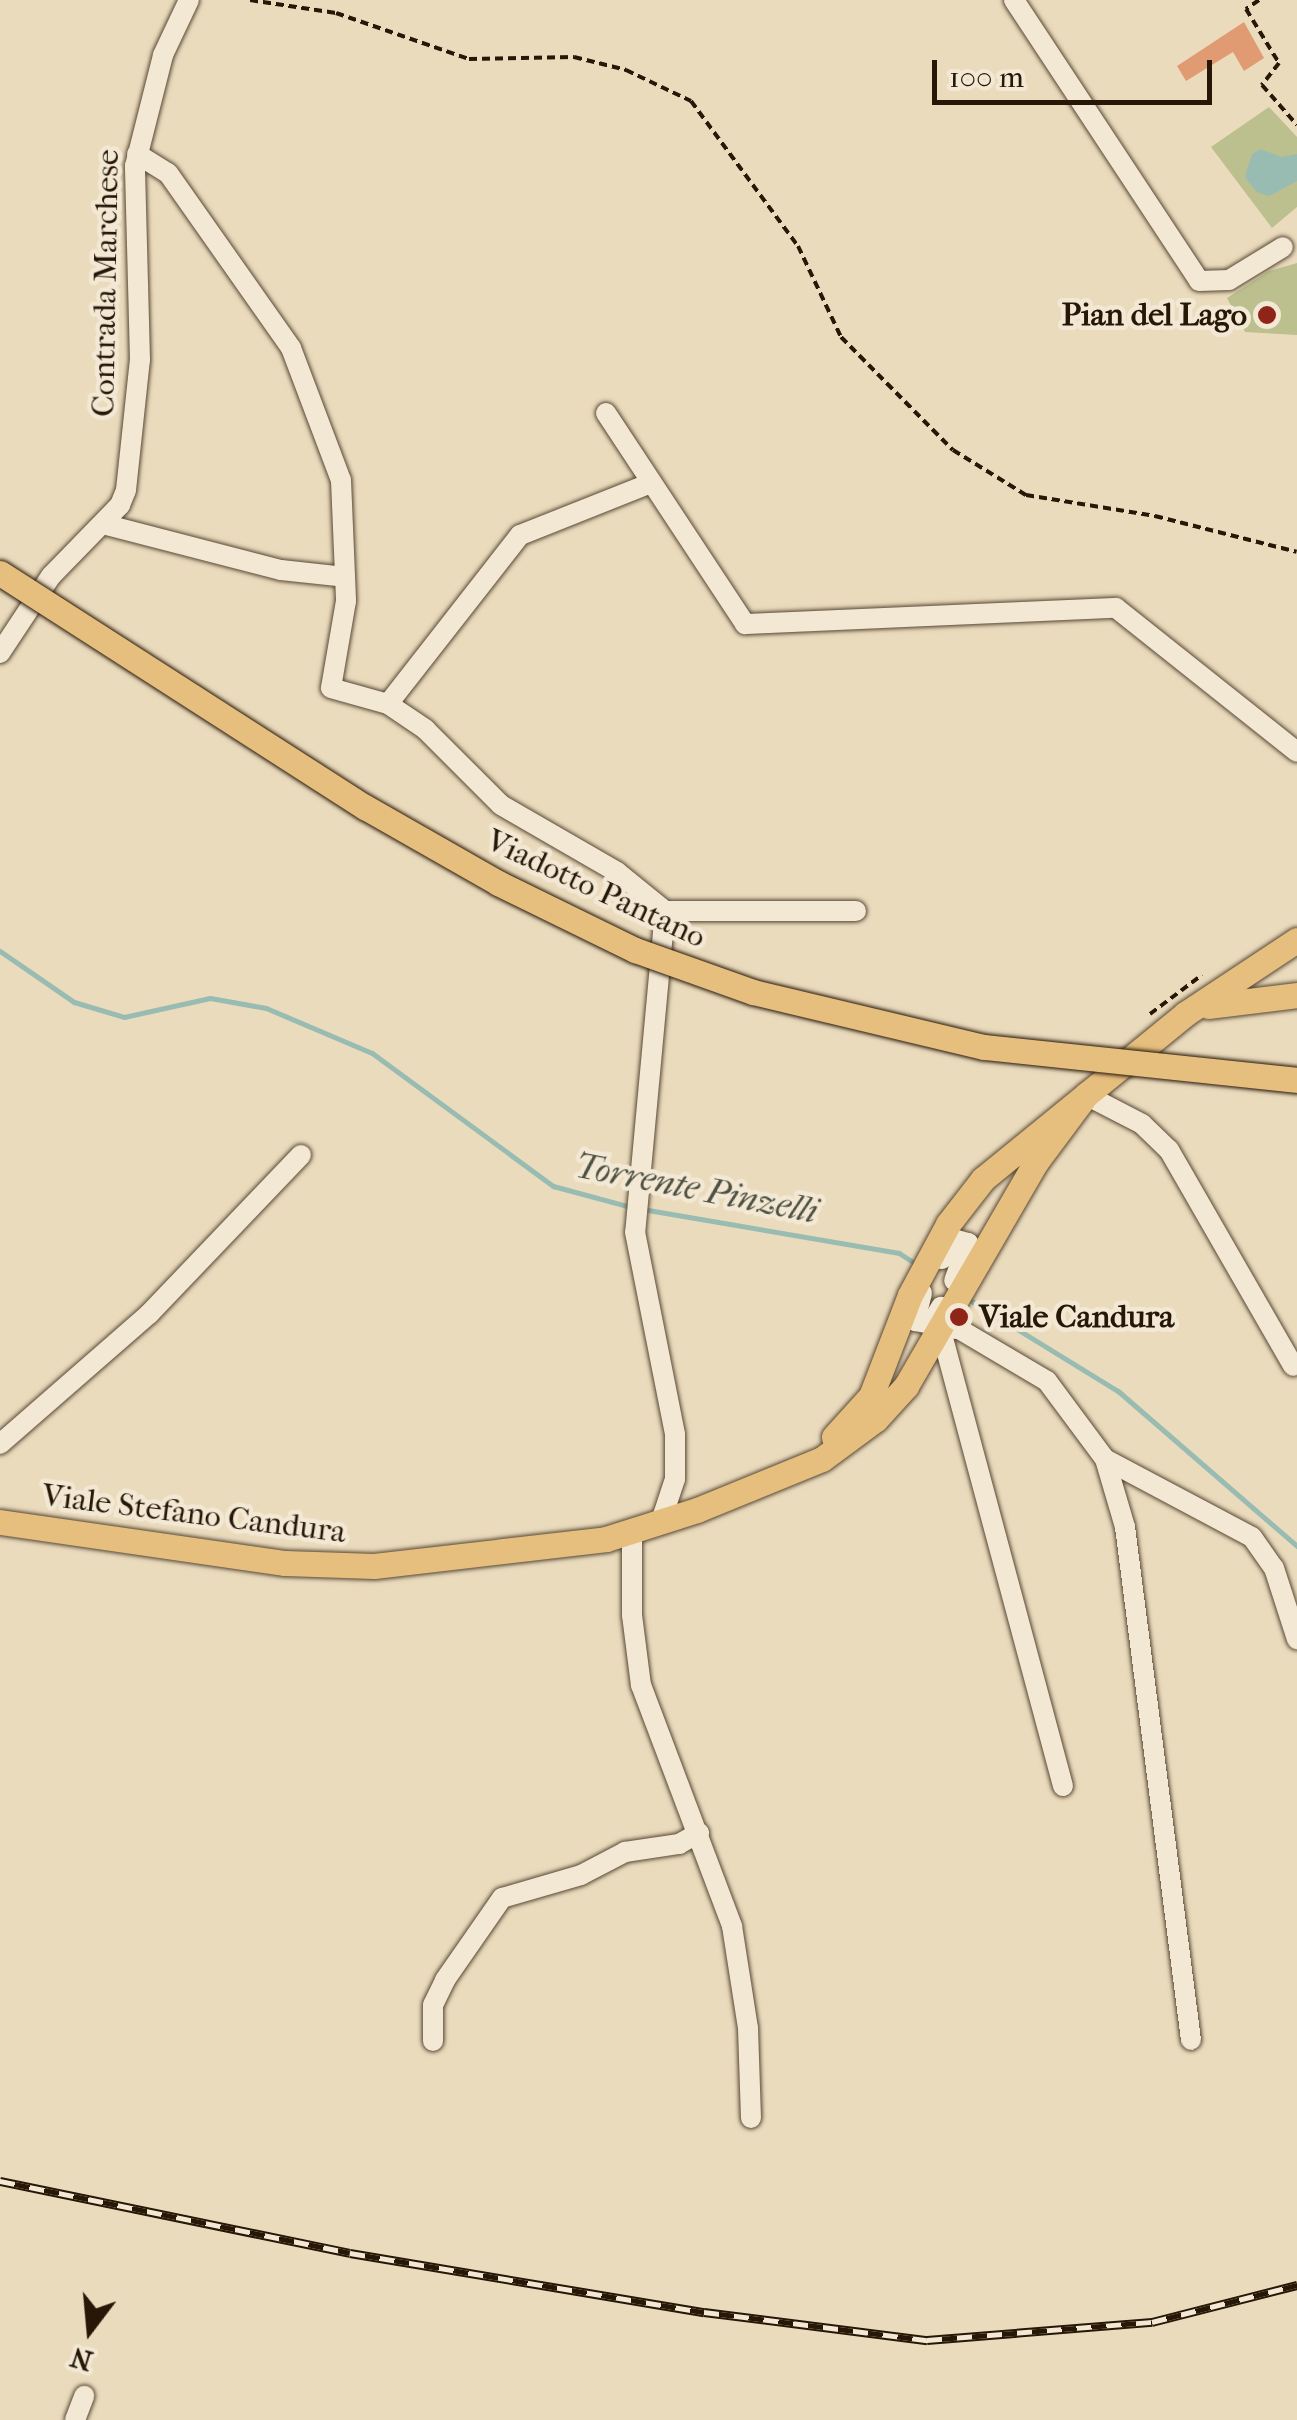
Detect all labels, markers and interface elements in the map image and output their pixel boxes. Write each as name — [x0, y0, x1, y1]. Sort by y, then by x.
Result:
scale bar — [937, 40, 1217, 102]
text: 100 m — [949, 60, 1024, 95]
street label: Contrada Marchese — [84, 149, 128, 417]
place label: Pian del Lago — [1062, 296, 1247, 334]
marker: Pian del Lago — [1256, 304, 1278, 326]
street label: Viadotto Pantano — [480, 821, 712, 957]
water label: Torrente Pinzelli — [571, 1145, 821, 1233]
place label: Viale Candura — [979, 1298, 1174, 1336]
marker: Viale Candura — [948, 1306, 970, 1328]
street label: Viale Stefano Candura — [40, 1476, 348, 1552]
north arrow — [40, 2280, 140, 2380]
text: N — [67, 2341, 96, 2378]

